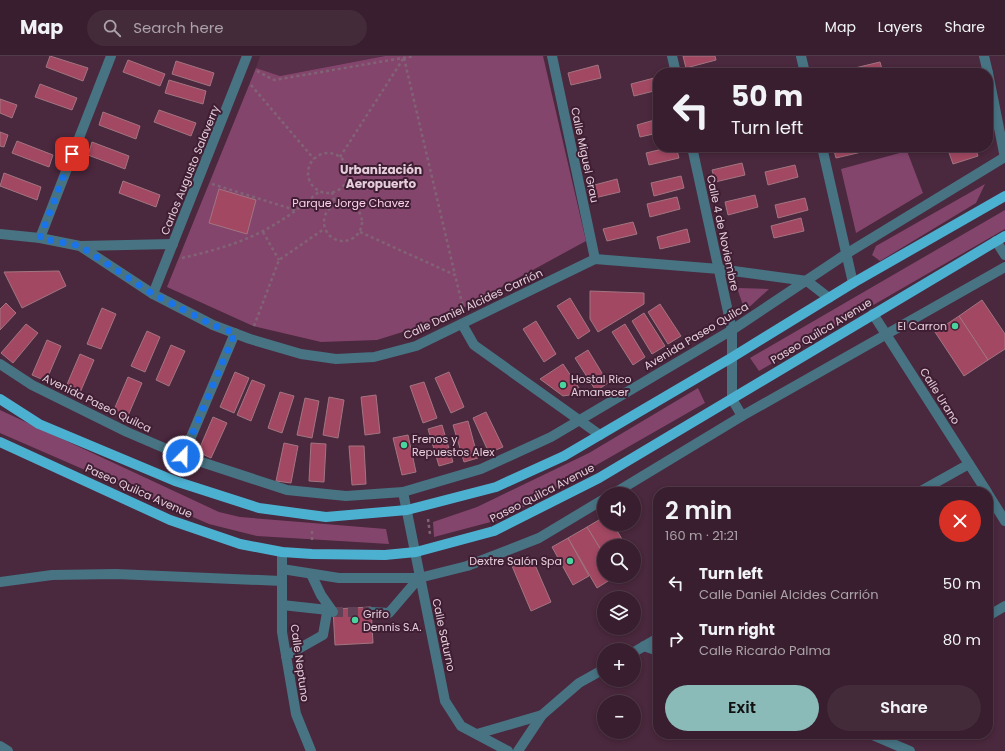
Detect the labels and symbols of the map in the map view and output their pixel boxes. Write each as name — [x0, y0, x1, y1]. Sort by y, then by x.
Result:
street label: Carlos Augusto Salaverry — [157, 102, 224, 237]
street label: Calle Miguel Grau — [567, 106, 603, 204]
pin — [55, 137, 89, 171]
district label: Urbanización Aeropuerto — [340, 161, 422, 192]
street label: Calle 4 de Noviembre — [703, 173, 743, 293]
park label: Parque Jorge Chavez — [292, 195, 410, 211]
street label: Calle Daniel Alcides Carrión — [401, 265, 545, 343]
street label: Paseo Quilca Avenue — [767, 294, 875, 368]
street label: Avenida Paseo Quilca — [641, 298, 751, 374]
place label: El Carron — [898, 318, 947, 334]
marker: El Carron — [950, 321, 960, 331]
street label: Calle Urano — [916, 365, 964, 427]
street label: Avenida Paseo Quilca — [40, 370, 154, 436]
place label: Hostal Rico Amanecer — [571, 371, 632, 400]
marker: Hostal Rico Amanecer — [558, 380, 568, 390]
place label: Frenos y Repuestos Alex — [412, 431, 495, 460]
position arrow — [162, 435, 204, 477]
marker: Frenos y Repuestos Alex — [399, 440, 409, 450]
street label: Paseo Quilca Avenue — [83, 460, 195, 522]
street label: Paseo Quilca Avenue — [487, 460, 597, 526]
place label: Dextre Salón Spa — [469, 553, 562, 569]
marker: Dextre Salón Spa — [565, 556, 575, 566]
street label: Calle Saturno — [428, 597, 460, 673]
place label: Grifo Dennis S.A. — [363, 606, 422, 635]
marker: Grifo Dennis S.A. — [350, 615, 360, 625]
street label: Calle Neptuno — [287, 623, 313, 703]

